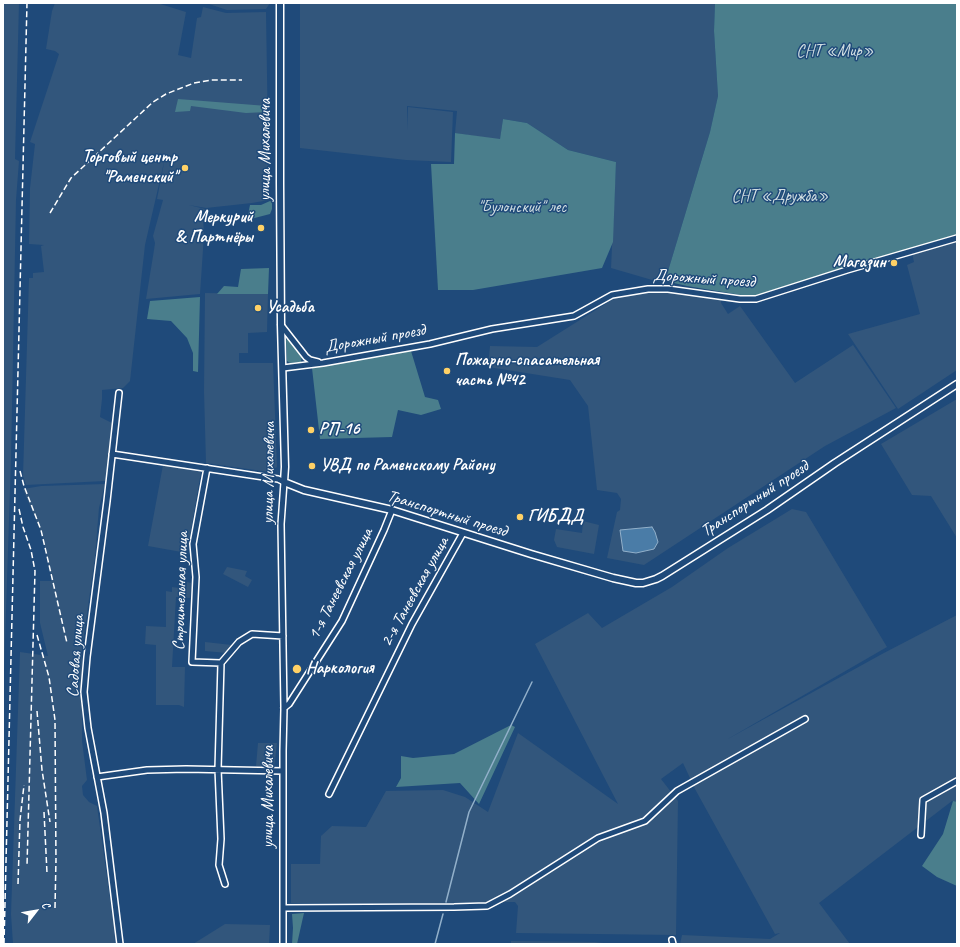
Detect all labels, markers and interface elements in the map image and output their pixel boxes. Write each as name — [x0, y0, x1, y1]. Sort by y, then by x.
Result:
park label: СНТ «Мир» — [796, 42, 874, 62]
street label: улица Михалевича — [256, 99, 276, 201]
place label: Торговый центр "Раменский" — [83, 148, 177, 188]
marker: Торговый центр "Раменский" — [180, 163, 190, 173]
park label: СНТ «Дружба» — [731, 187, 829, 207]
park label: "Булонский" лес — [478, 198, 566, 218]
place label: Меркурий & Партнёры — [176, 208, 253, 248]
marker: Меркурий & Партнёры — [256, 223, 266, 233]
place label: Магазин — [833, 253, 886, 273]
marker: Магазин — [889, 258, 899, 268]
street label: Дорожный проезд — [652, 265, 756, 293]
place label: Усадьба — [266, 298, 314, 318]
marker: Усадьба — [253, 303, 263, 313]
street label: Дорожный проезд — [323, 320, 427, 358]
place label: Пожарно-спасательная часть №42 — [455, 351, 599, 391]
marker: Пожарно-спасательная часть №42 — [442, 366, 452, 376]
place label: РП-16 — [319, 420, 359, 440]
street label: улица Михалевича — [258, 422, 280, 524]
marker: РП-16 — [306, 425, 316, 435]
place label: УВД по Раменскому Району — [320, 456, 495, 476]
street label: Транспортный проезд — [697, 457, 813, 541]
marker: УВД по Раменскому Району — [307, 461, 317, 471]
street label: Транспортный проезд — [384, 486, 510, 542]
place label: ГИБДД — [528, 507, 583, 527]
marker: ГИБДД — [515, 512, 525, 522]
street label: 1-я Танеевская улица — [304, 525, 378, 643]
street label: Строительная улица — [169, 531, 193, 651]
street label: 2-я Танеевская улица — [376, 534, 454, 650]
street label: Садовая улица — [63, 614, 89, 698]
place label: Наркология — [306, 659, 374, 679]
marker: Наркология — [291, 663, 303, 675]
street label: улица Михалевича — [259, 746, 279, 848]
north arrow — [16, 891, 56, 931]
text: С — [39, 899, 54, 911]

